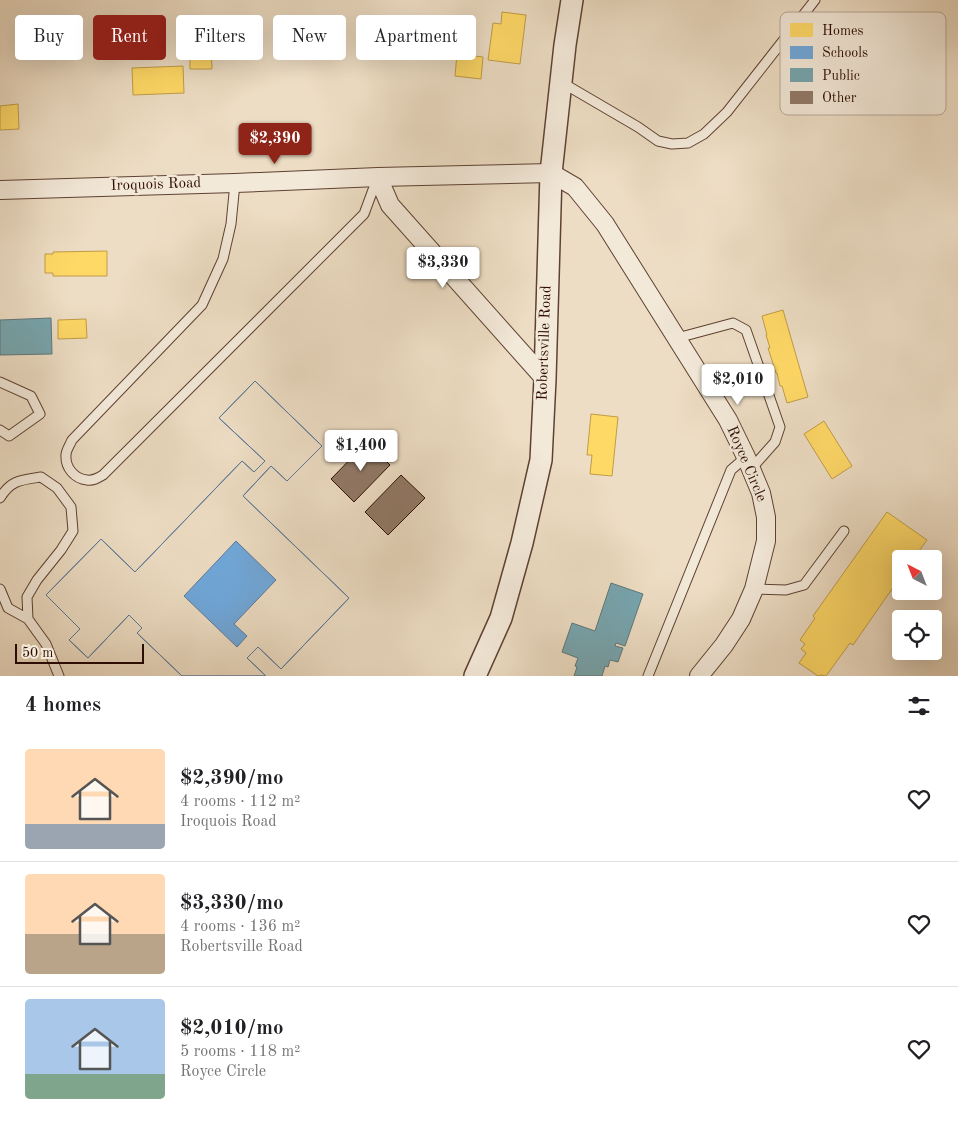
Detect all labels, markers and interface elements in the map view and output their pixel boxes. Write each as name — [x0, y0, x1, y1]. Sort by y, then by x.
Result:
legend — [780, 12, 946, 115]
chip: Buy — [15, 15, 83, 60]
chip: Rent — [93, 15, 166, 60]
chip: Filters — [176, 15, 263, 60]
chip: New — [273, 15, 346, 60]
chip: Apartment — [356, 15, 476, 60]
text: Homes — [822, 24, 864, 38]
text: Schools — [822, 46, 868, 60]
text: Public — [822, 69, 860, 83]
text: Other — [822, 91, 857, 105]
pin: $2,390 — [234, 122, 316, 165]
text: $2,390 — [250, 131, 300, 147]
street label: Iroquois Road — [110, 176, 202, 194]
pin: $3,330 — [402, 246, 484, 289]
text: $3,330 — [418, 255, 468, 271]
street label: Robertsville Road — [535, 285, 555, 401]
pin: $2,010 — [697, 364, 779, 406]
text: $2,010 — [713, 372, 763, 388]
street label: Royce Circle — [723, 424, 769, 504]
pin: $1,400 — [320, 430, 402, 472]
text: $1,400 — [336, 438, 386, 454]
north arrow — [892, 550, 942, 600]
map controls — [892, 550, 942, 660]
button: locate — [892, 610, 942, 660]
scale bar — [15, 641, 144, 664]
text: 50 m — [22, 646, 53, 660]
icon: filters — [905, 692, 933, 720]
text: 4 homes — [25, 695, 101, 716]
text: $2,390/mo — [180, 768, 284, 789]
icon: home — [65, 769, 125, 829]
icon: heart — [905, 785, 933, 813]
text: 4 rooms · 112 m² — [180, 794, 300, 810]
text: Iroquois Road — [180, 814, 277, 830]
text: $3,330/mo — [180, 893, 284, 914]
icon: home — [65, 894, 125, 954]
icon: heart — [905, 910, 933, 938]
text: 4 rooms · 136 m² — [180, 919, 300, 935]
text: Robertsville Road — [180, 939, 303, 955]
text: $2,010/mo — [180, 1018, 284, 1039]
icon: home — [65, 1019, 125, 1079]
icon: heart — [905, 1035, 933, 1063]
text: 5 rooms · 118 m² — [180, 1044, 300, 1060]
text: Royce Circle — [180, 1064, 266, 1080]

